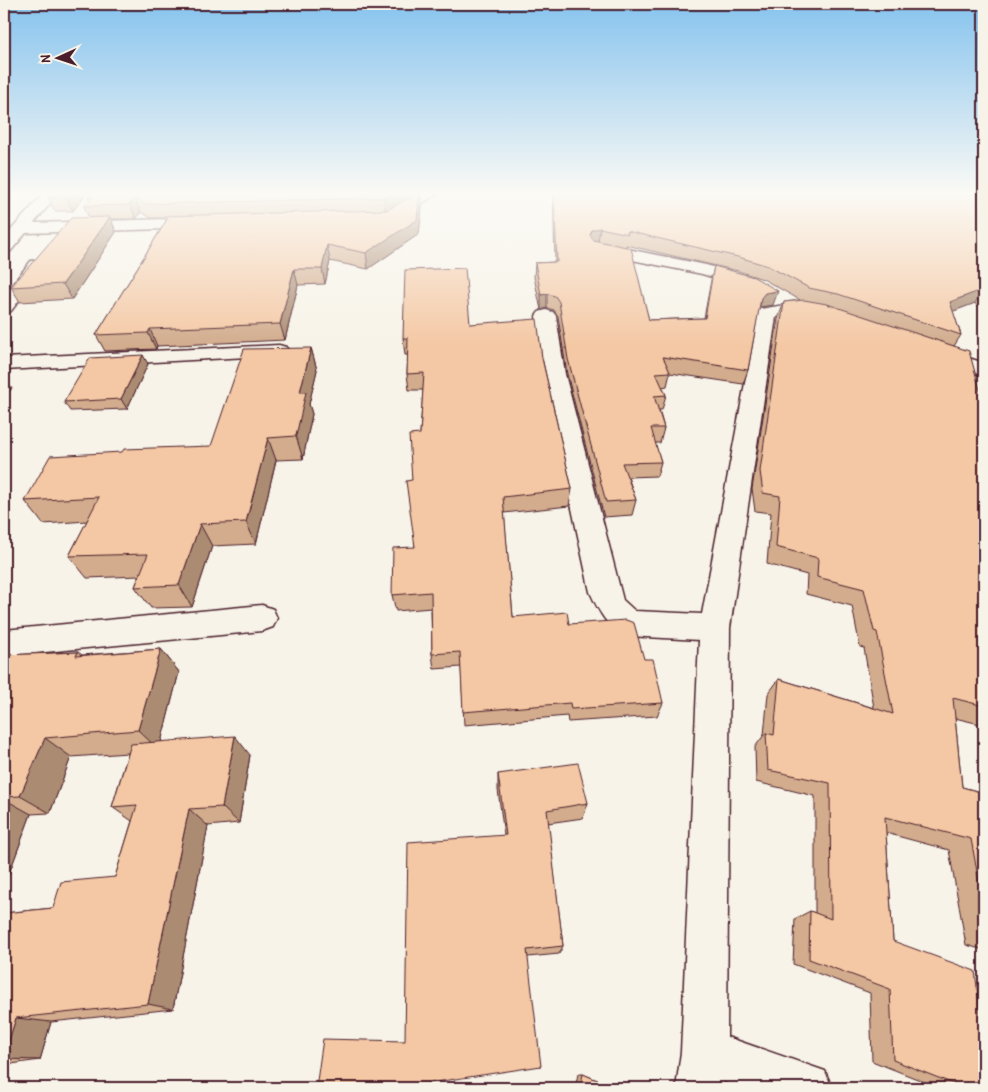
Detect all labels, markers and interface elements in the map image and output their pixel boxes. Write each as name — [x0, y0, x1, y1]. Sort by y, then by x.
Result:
north arrow — [32, 32, 82, 82]
text: N — [35, 54, 54, 63]

